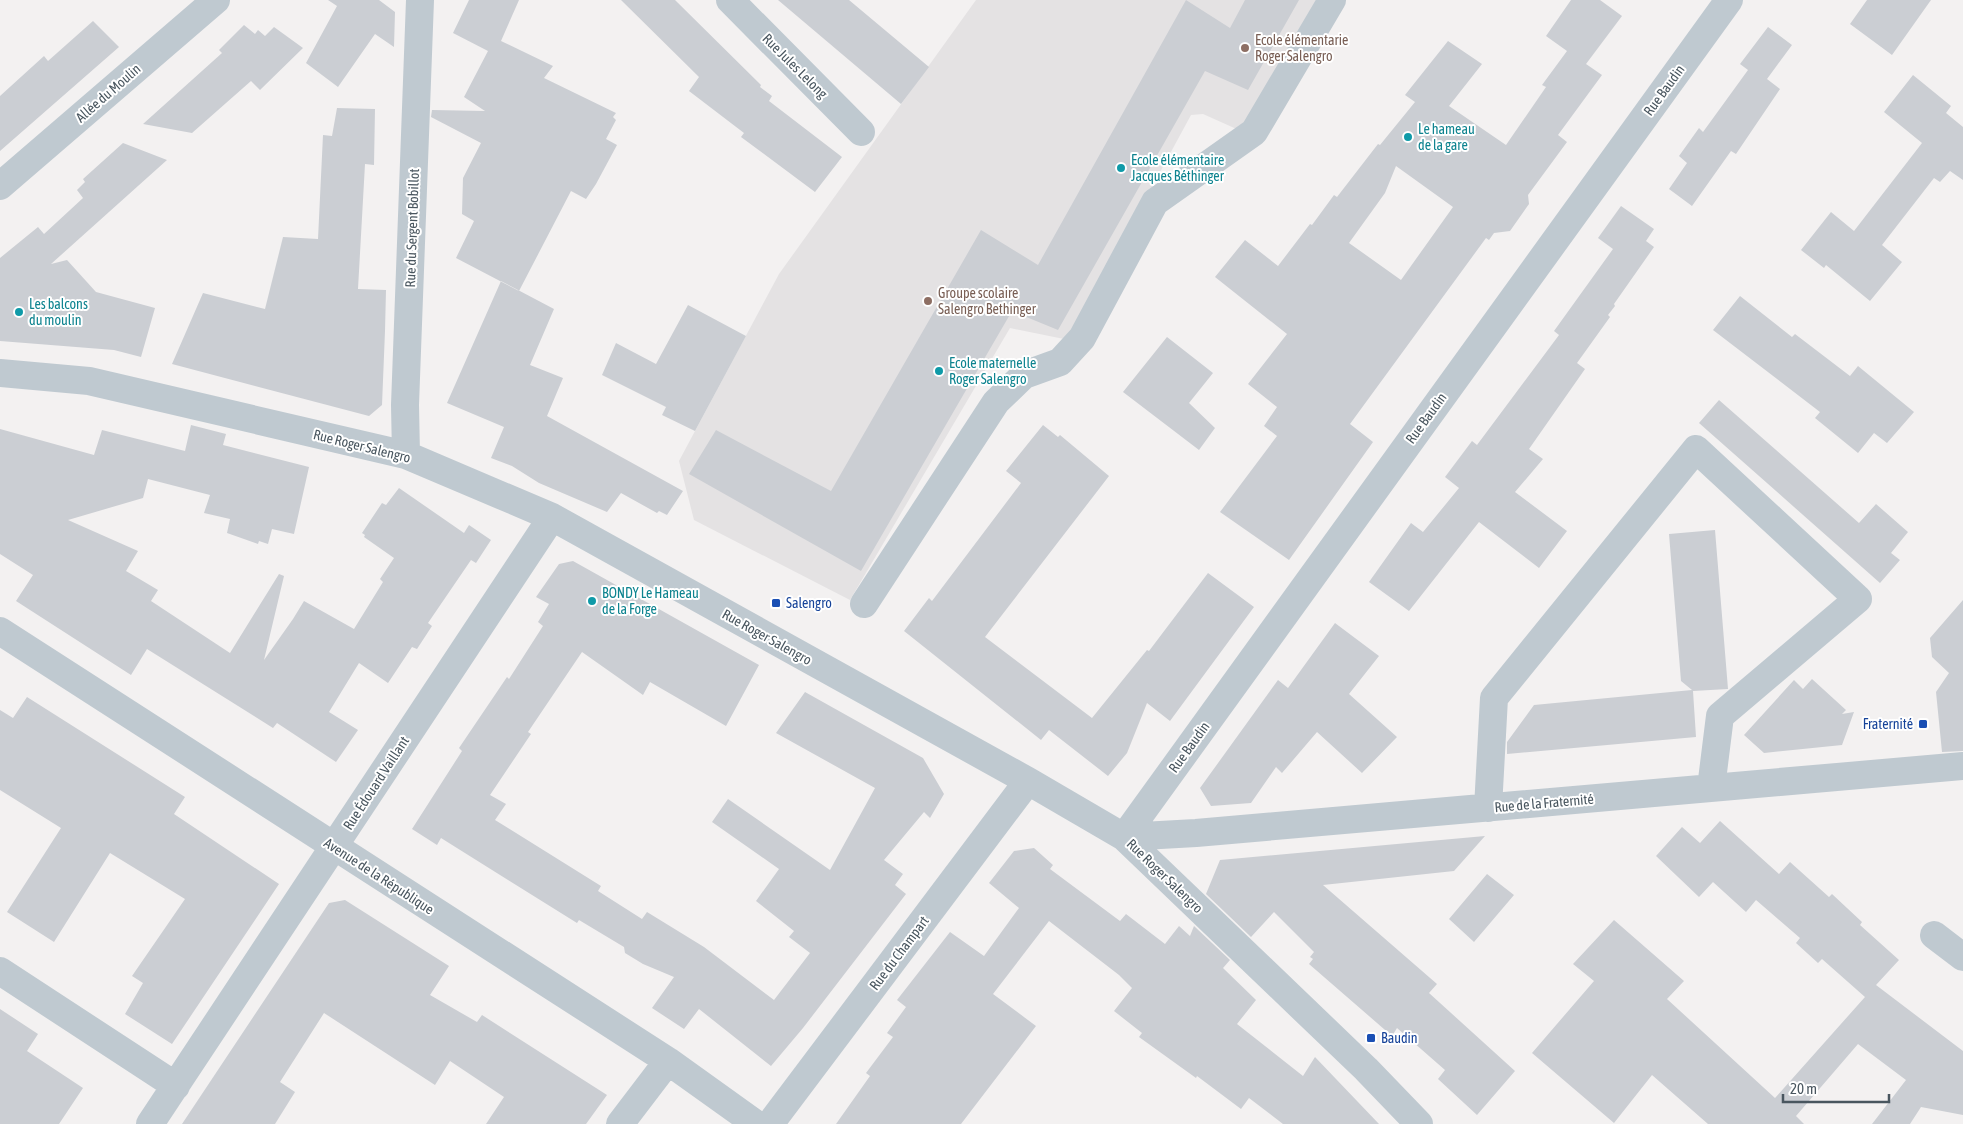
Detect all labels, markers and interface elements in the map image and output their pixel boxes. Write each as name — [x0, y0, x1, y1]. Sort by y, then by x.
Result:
street label: Rue Jules Lelong — [759, 30, 831, 102]
place label: Ecole élémentarie Roger Salengro — [1255, 32, 1348, 64]
marker: Ecole élémentarie Roger Salengro — [1239, 42, 1251, 54]
street label: Allée du Moulin — [72, 61, 144, 125]
street label: Rue Baudin — [1640, 62, 1688, 118]
place label: Le hameau de la gare — [1418, 121, 1475, 153]
marker: Le hameau de la gare — [1402, 131, 1414, 143]
place label: Ecole élémentaire Jacques Béthinger — [1131, 152, 1225, 184]
marker: Ecole élémentaire Jacques Béthinger — [1115, 162, 1127, 174]
street label: Rue du Sergent Bobillot — [402, 168, 422, 288]
place label: Groupe scolaire Salengro Bethinger — [938, 285, 1037, 317]
marker: Groupe scolaire Salengro Bethinger — [922, 295, 934, 307]
place label: Les balcons du moulin — [29, 296, 88, 328]
marker: Les balcons du moulin — [13, 306, 25, 318]
place label: Ecole maternelle Roger Salengro — [949, 355, 1036, 387]
marker: Ecole maternelle Roger Salengro — [933, 365, 945, 377]
street label: Rue Baudin — [1402, 390, 1450, 446]
street label: Rue Roger Salengro — [312, 426, 412, 466]
place label: BONDY Le Hameau de la Forge — [602, 585, 699, 617]
marker: BONDY Le Hameau de la Forge — [586, 595, 598, 607]
place label: Salengro — [786, 595, 832, 611]
marker: Salengro — [770, 597, 782, 609]
street label: Rue Roger Salengro — [720, 606, 814, 668]
place label: Fraternité — [1863, 716, 1913, 732]
marker: Fraternité — [1917, 718, 1929, 730]
street label: Rue Baudin — [1165, 719, 1213, 775]
street label: Rue Édouard Vaillant — [340, 733, 412, 833]
street label: Rue de la Fraternité — [1494, 791, 1594, 815]
street label: Avenue de la République — [321, 834, 437, 918]
street label: Rue Roger Salengro — [1124, 836, 1206, 916]
street label: Rue du Champart — [866, 913, 932, 993]
place label: Baudin — [1381, 1030, 1418, 1046]
marker: Baudin — [1365, 1032, 1377, 1044]
scale bar — [1783, 1072, 1889, 1104]
text: 20 m — [1790, 1080, 1817, 1097]

